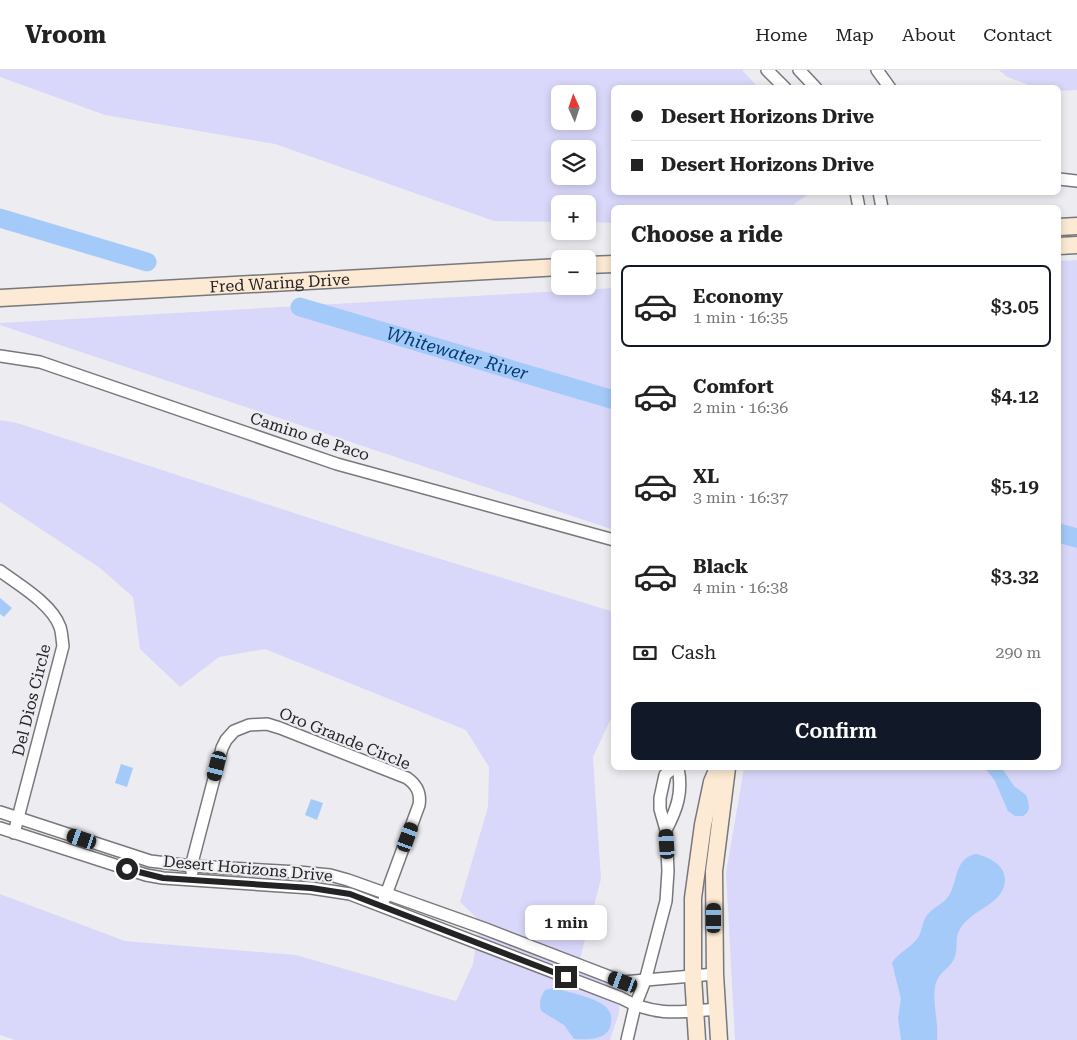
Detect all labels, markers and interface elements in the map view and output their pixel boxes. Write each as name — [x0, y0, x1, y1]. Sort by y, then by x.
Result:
text: Vroom — [25, 21, 106, 49]
text: Home — [755, 24, 807, 45]
text: Map — [835, 24, 874, 45]
text: About — [902, 24, 955, 45]
text: Contact — [983, 24, 1052, 45]
north arrow — [551, 85, 596, 130]
map controls — [551, 85, 596, 295]
text: Desert Horizons Drive — [661, 105, 874, 128]
button: layers — [551, 140, 596, 185]
text: Desert Horizons Drive — [661, 153, 874, 176]
button: + — [551, 195, 596, 240]
text: Choose a ride — [631, 222, 783, 247]
button: − — [551, 250, 596, 295]
street label: Fred Waring Drive — [209, 270, 350, 296]
icon: car — [633, 284, 678, 329]
text: Economy — [693, 285, 783, 308]
text: $3.05 — [991, 295, 1039, 318]
text: 1 min · 16:35 — [693, 308, 788, 327]
water label: Whitewater River — [384, 322, 531, 384]
icon: car — [633, 374, 678, 419]
text: Comfort — [693, 375, 774, 398]
text: $4.12 — [991, 385, 1039, 408]
text: 2 min · 16:36 — [693, 398, 788, 417]
street label: Camino de Paco — [248, 408, 372, 465]
icon: car — [633, 464, 678, 509]
text: XL — [693, 465, 719, 488]
text: $5.19 — [991, 475, 1039, 498]
text: 3 min · 16:37 — [693, 488, 788, 507]
icon: car — [633, 554, 678, 599]
text: Black — [693, 555, 748, 578]
text: $3.32 — [991, 565, 1039, 588]
text: 4 min · 16:38 — [693, 578, 788, 597]
icon: cash — [631, 639, 659, 667]
text: Cash — [671, 641, 716, 664]
street label: Del Dios Circle — [8, 642, 55, 758]
text: 290 m — [995, 643, 1041, 662]
button: Confirm — [631, 702, 1041, 760]
street label: Oro Grande Circle — [276, 703, 413, 774]
car — [206, 750, 227, 782]
car — [395, 820, 420, 854]
car — [65, 827, 98, 851]
car — [658, 829, 675, 859]
street label: Desert Horizons Drive — [162, 852, 334, 885]
route start — [116, 858, 138, 880]
car — [706, 903, 721, 933]
callout: 1 min — [525, 904, 607, 940]
text: 1 min — [544, 913, 588, 932]
route end — [555, 966, 577, 988]
car — [606, 970, 639, 994]

